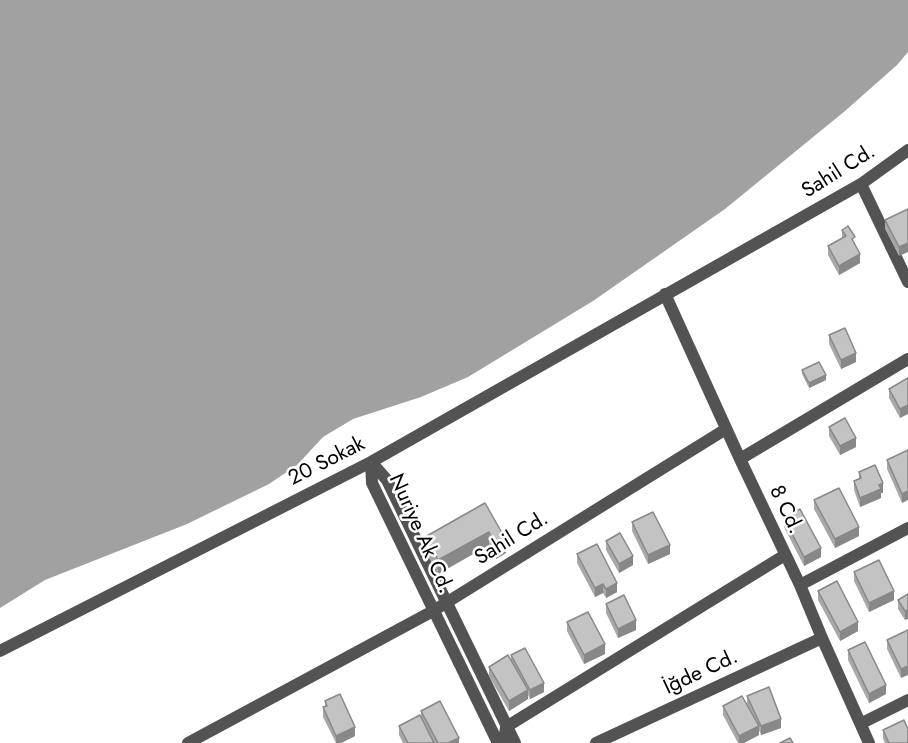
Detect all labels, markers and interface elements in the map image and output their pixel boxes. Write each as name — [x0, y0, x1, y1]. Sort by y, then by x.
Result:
street label: Sahil Cd. — [798, 140, 880, 204]
street label: 20 Sokak — [285, 432, 369, 492]
street label: Nuriye Ak Cd. — [382, 470, 458, 598]
street label: 8 Cd. — [763, 482, 807, 538]
street label: Sahil Cd. — [471, 507, 553, 571]
street label: İğde Cd. — [660, 645, 742, 701]

